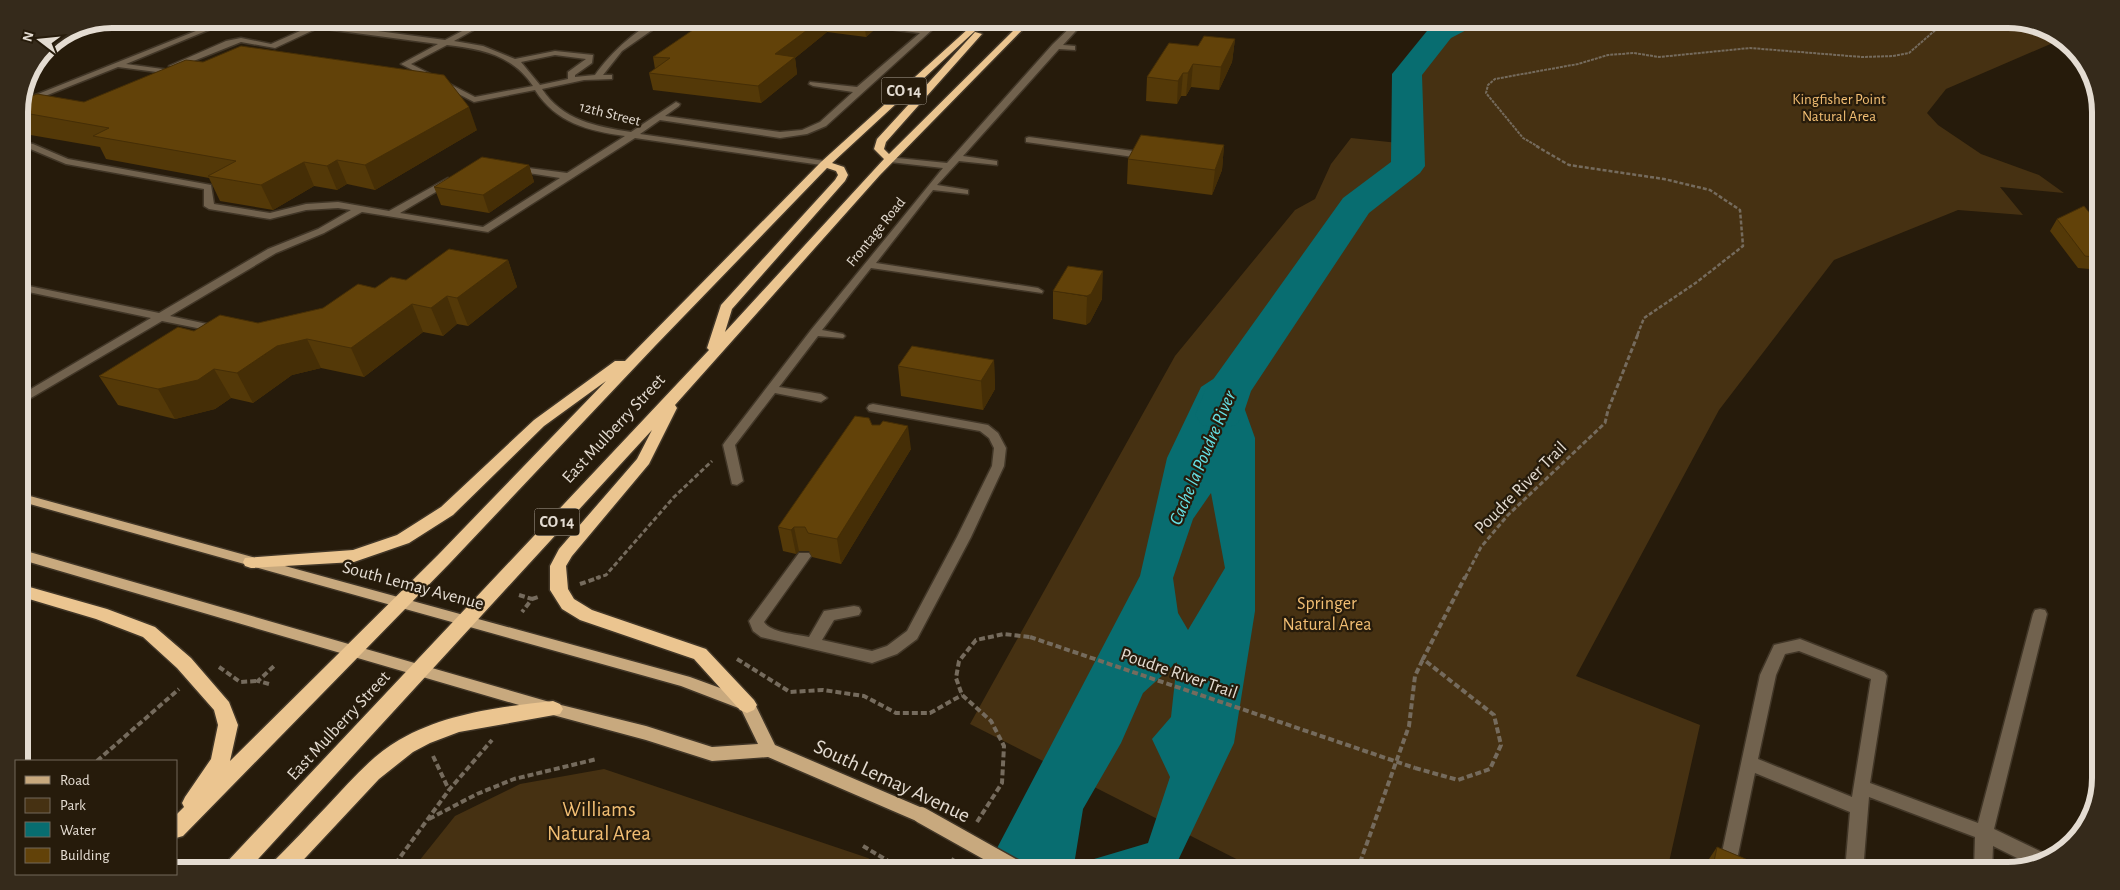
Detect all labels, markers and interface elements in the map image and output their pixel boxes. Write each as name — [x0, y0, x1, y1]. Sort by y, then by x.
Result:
north arrow — [15, 15, 65, 65]
text: N — [20, 30, 37, 43]
road number: CO 14 — [882, 78, 926, 104]
park label: Kingfisher Point Natural Area — [1792, 92, 1886, 124]
street label: 12th Street — [578, 99, 642, 129]
street label: Frontage Road — [844, 194, 908, 269]
street label: East Mulberry Street — [559, 371, 669, 487]
water label: Cache la Poudre River — [1166, 387, 1240, 528]
street label: Poudre River Trail — [1471, 438, 1571, 538]
road number: CO 14 — [534, 508, 580, 536]
street label: South Lemay Avenue — [340, 558, 486, 614]
park label: Springer Natural Area — [1283, 595, 1372, 634]
street label: Poudre River Trail — [1118, 646, 1240, 702]
street label: East Mulberry Street — [284, 668, 394, 784]
street label: South Lemay Avenue — [811, 736, 973, 826]
legend — [15, 760, 178, 875]
text: Road — [60, 773, 90, 788]
text: Park — [60, 798, 86, 813]
park label: Williams Natural Area — [547, 799, 651, 844]
text: Water — [60, 823, 96, 838]
text: Building — [60, 848, 110, 863]

